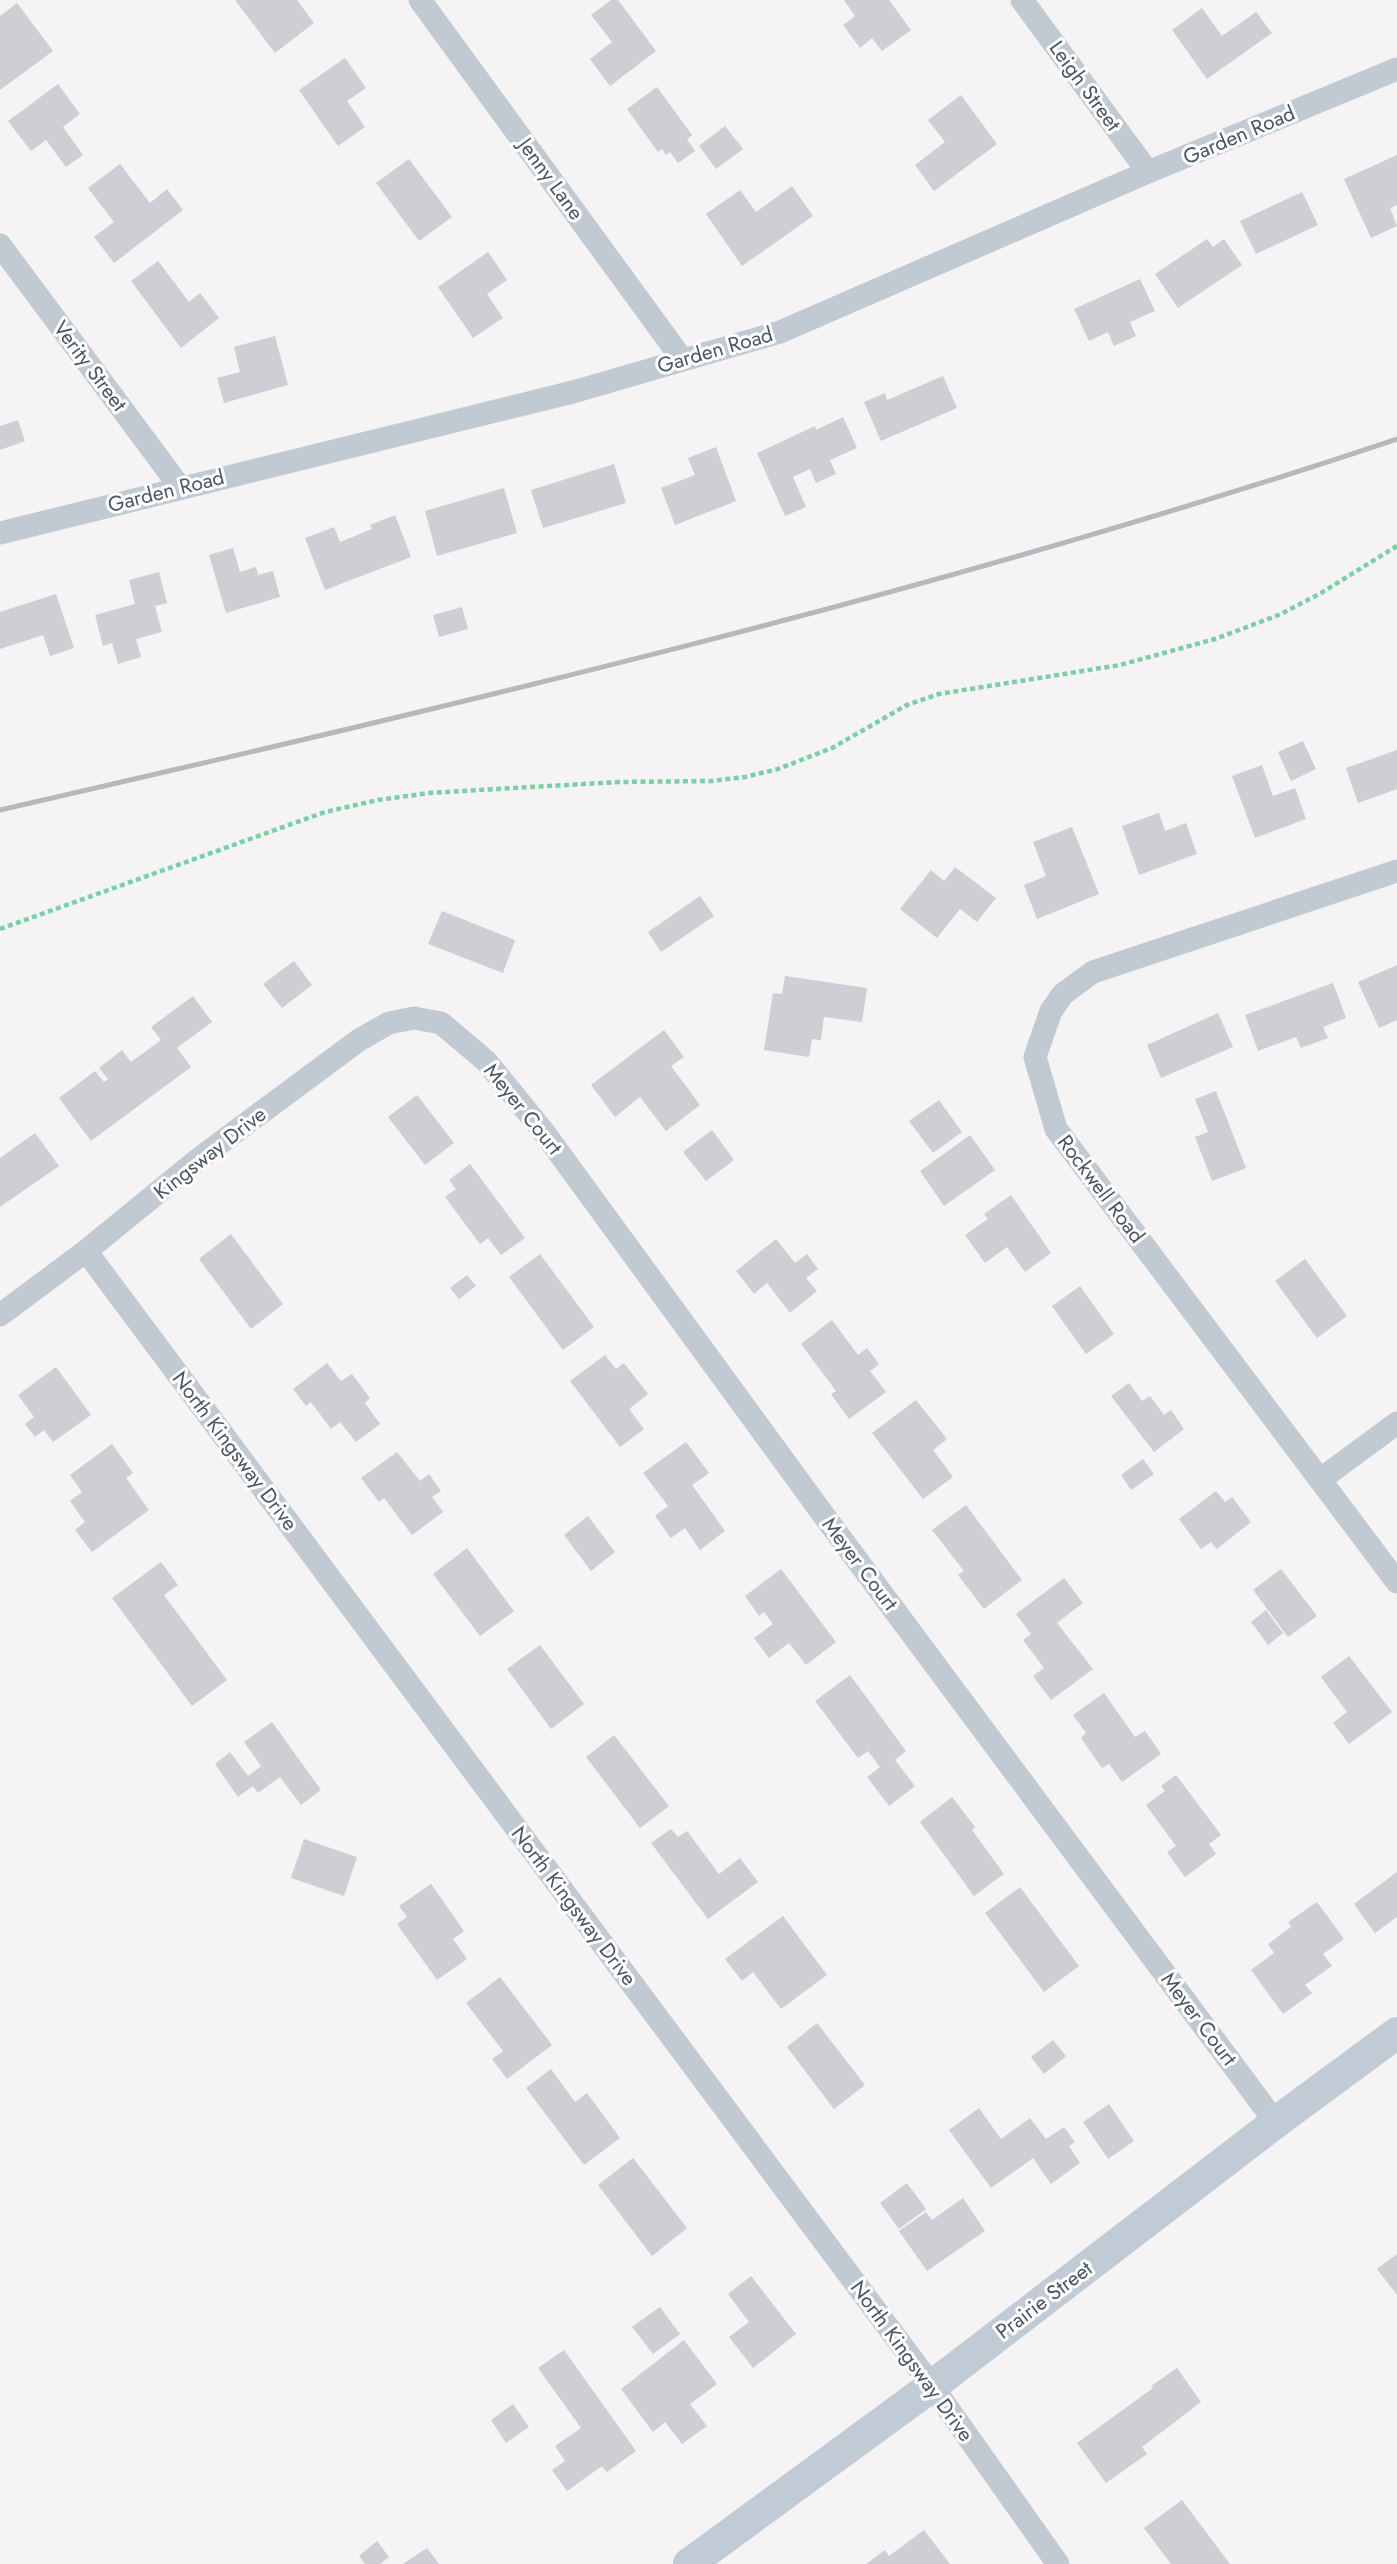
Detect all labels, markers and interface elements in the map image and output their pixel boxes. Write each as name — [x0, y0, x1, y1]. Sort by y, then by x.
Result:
street label: Leigh Street — [1042, 35, 1128, 137]
street label: Garden Road — [1178, 98, 1300, 172]
street label: Jenny Lane — [509, 129, 591, 226]
street label: Verity Street — [46, 315, 134, 417]
street label: Garden Road — [654, 319, 776, 381]
street label: Garden Road — [105, 462, 227, 520]
street label: Meyer Court — [477, 1057, 569, 1161]
street label: Kingsway Drive — [148, 1099, 273, 1206]
street label: Rockwell Road — [1050, 1129, 1152, 1249]
street label: North Kingsway Drive — [165, 1365, 305, 1537]
street label: Meyer Court — [815, 1511, 905, 1617]
street label: North Kingsway Drive — [504, 1820, 644, 1992]
street label: Meyer Court — [1154, 1966, 1244, 2072]
street label: Prairie Street — [990, 2254, 1098, 2346]
street label: North Kingsway Drive — [843, 2274, 981, 2448]

